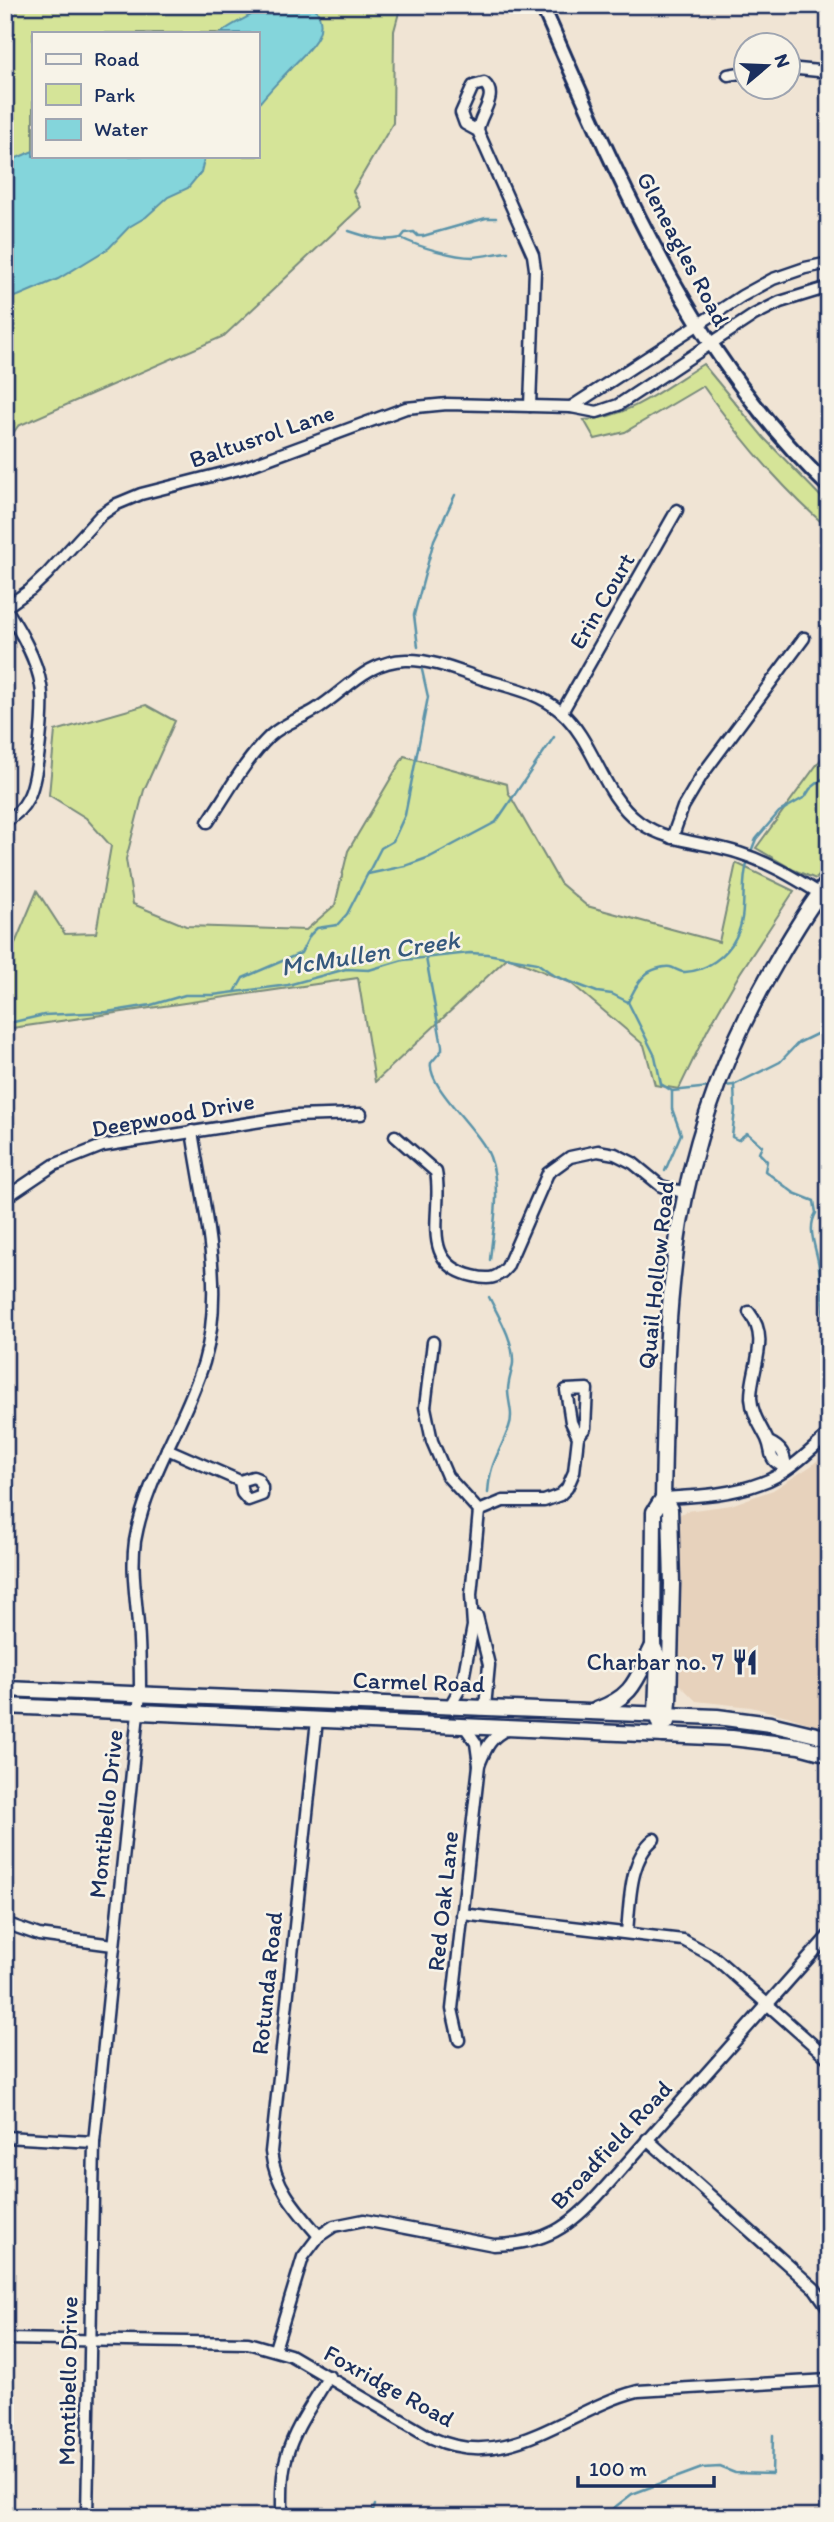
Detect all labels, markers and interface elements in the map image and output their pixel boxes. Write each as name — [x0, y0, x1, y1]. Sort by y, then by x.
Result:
legend — [32, 32, 259, 158]
north arrow — [732, 32, 802, 102]
text: Road — [94, 46, 140, 71]
text: N — [770, 51, 796, 70]
text: Park — [94, 82, 136, 107]
text: Water — [94, 116, 148, 141]
street label: Gleneagles Road — [631, 167, 736, 331]
street label: Baltusrol Lane — [186, 397, 338, 474]
street label: Erin Court — [562, 547, 641, 654]
water label: McMullen Creek — [278, 923, 463, 983]
street label: Deepwood Drive — [89, 1086, 257, 1143]
street label: Quail Hollow Road — [631, 1179, 680, 1371]
place label: Charbar no. 7 — [587, 1647, 724, 1676]
restaurant icon: Charbar no. 7 — [730, 1647, 760, 1677]
street label: Carmel Road — [352, 1665, 486, 1698]
street label: Montibello Drive — [82, 1728, 129, 1900]
street label: Red Oak Lane — [421, 1829, 464, 1973]
street label: Rotunda Road — [245, 1910, 288, 2056]
street label: Broadfield Road — [544, 2074, 678, 2215]
street label: Montibello Drive — [52, 2296, 83, 2466]
street label: Foxridge Road — [319, 2338, 460, 2433]
scale bar — [578, 2445, 715, 2489]
text: 100 m — [589, 2456, 647, 2481]

